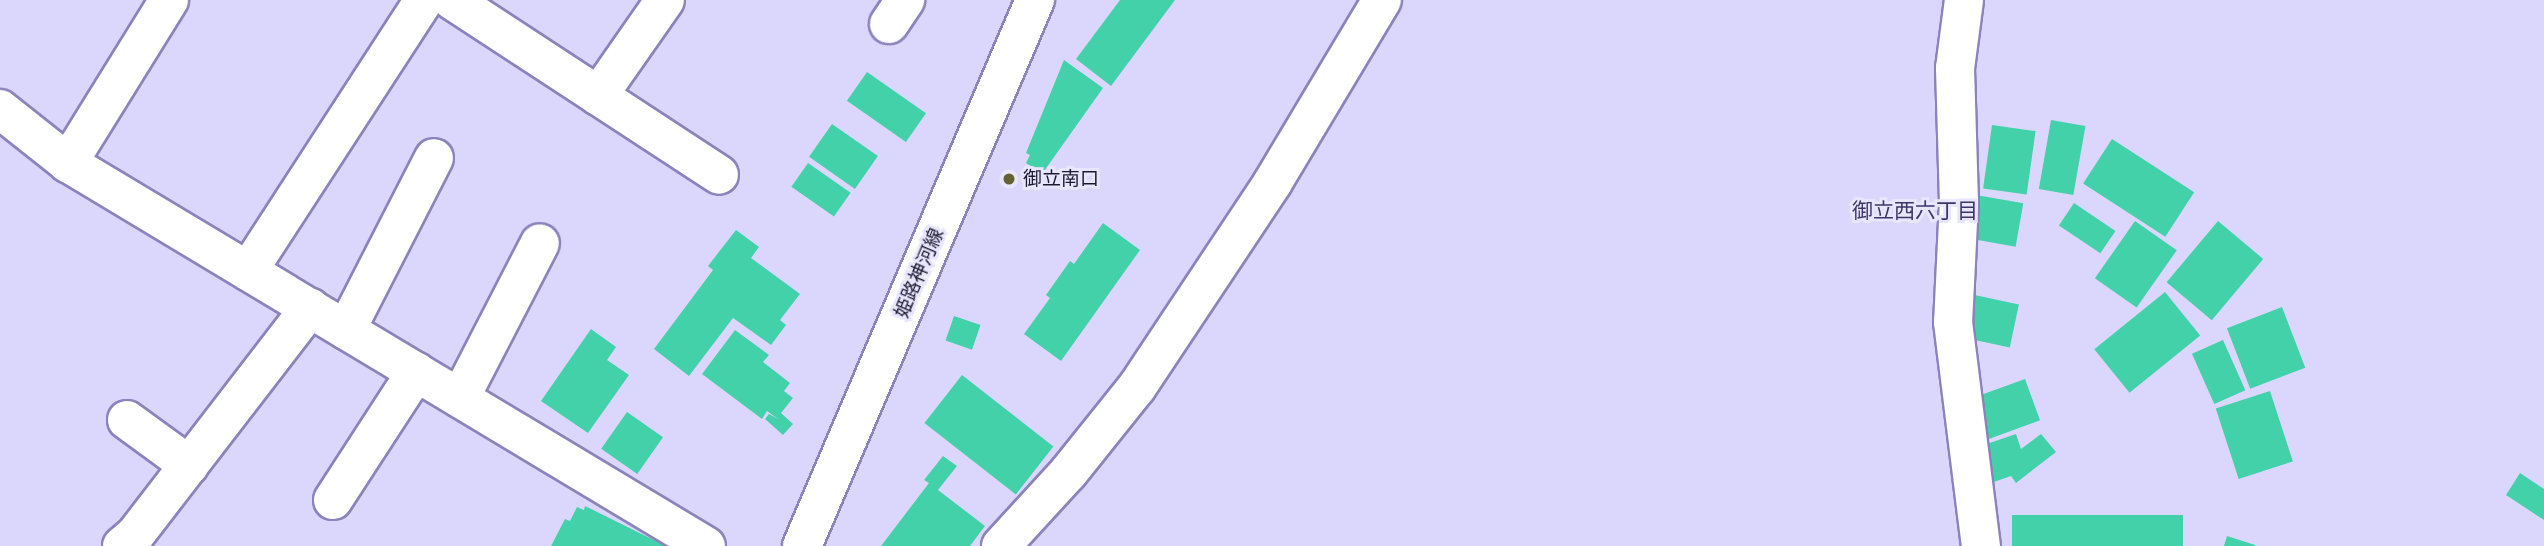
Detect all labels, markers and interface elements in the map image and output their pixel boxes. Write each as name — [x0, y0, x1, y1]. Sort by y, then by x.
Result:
place label: 御立南口 — [1023, 168, 1099, 190]
marker: 御立南口 — [1001, 171, 1017, 187]
district label: 御立西六丁目 — [1852, 198, 1978, 224]
street label: 姫路神河線 — [890, 225, 948, 321]

